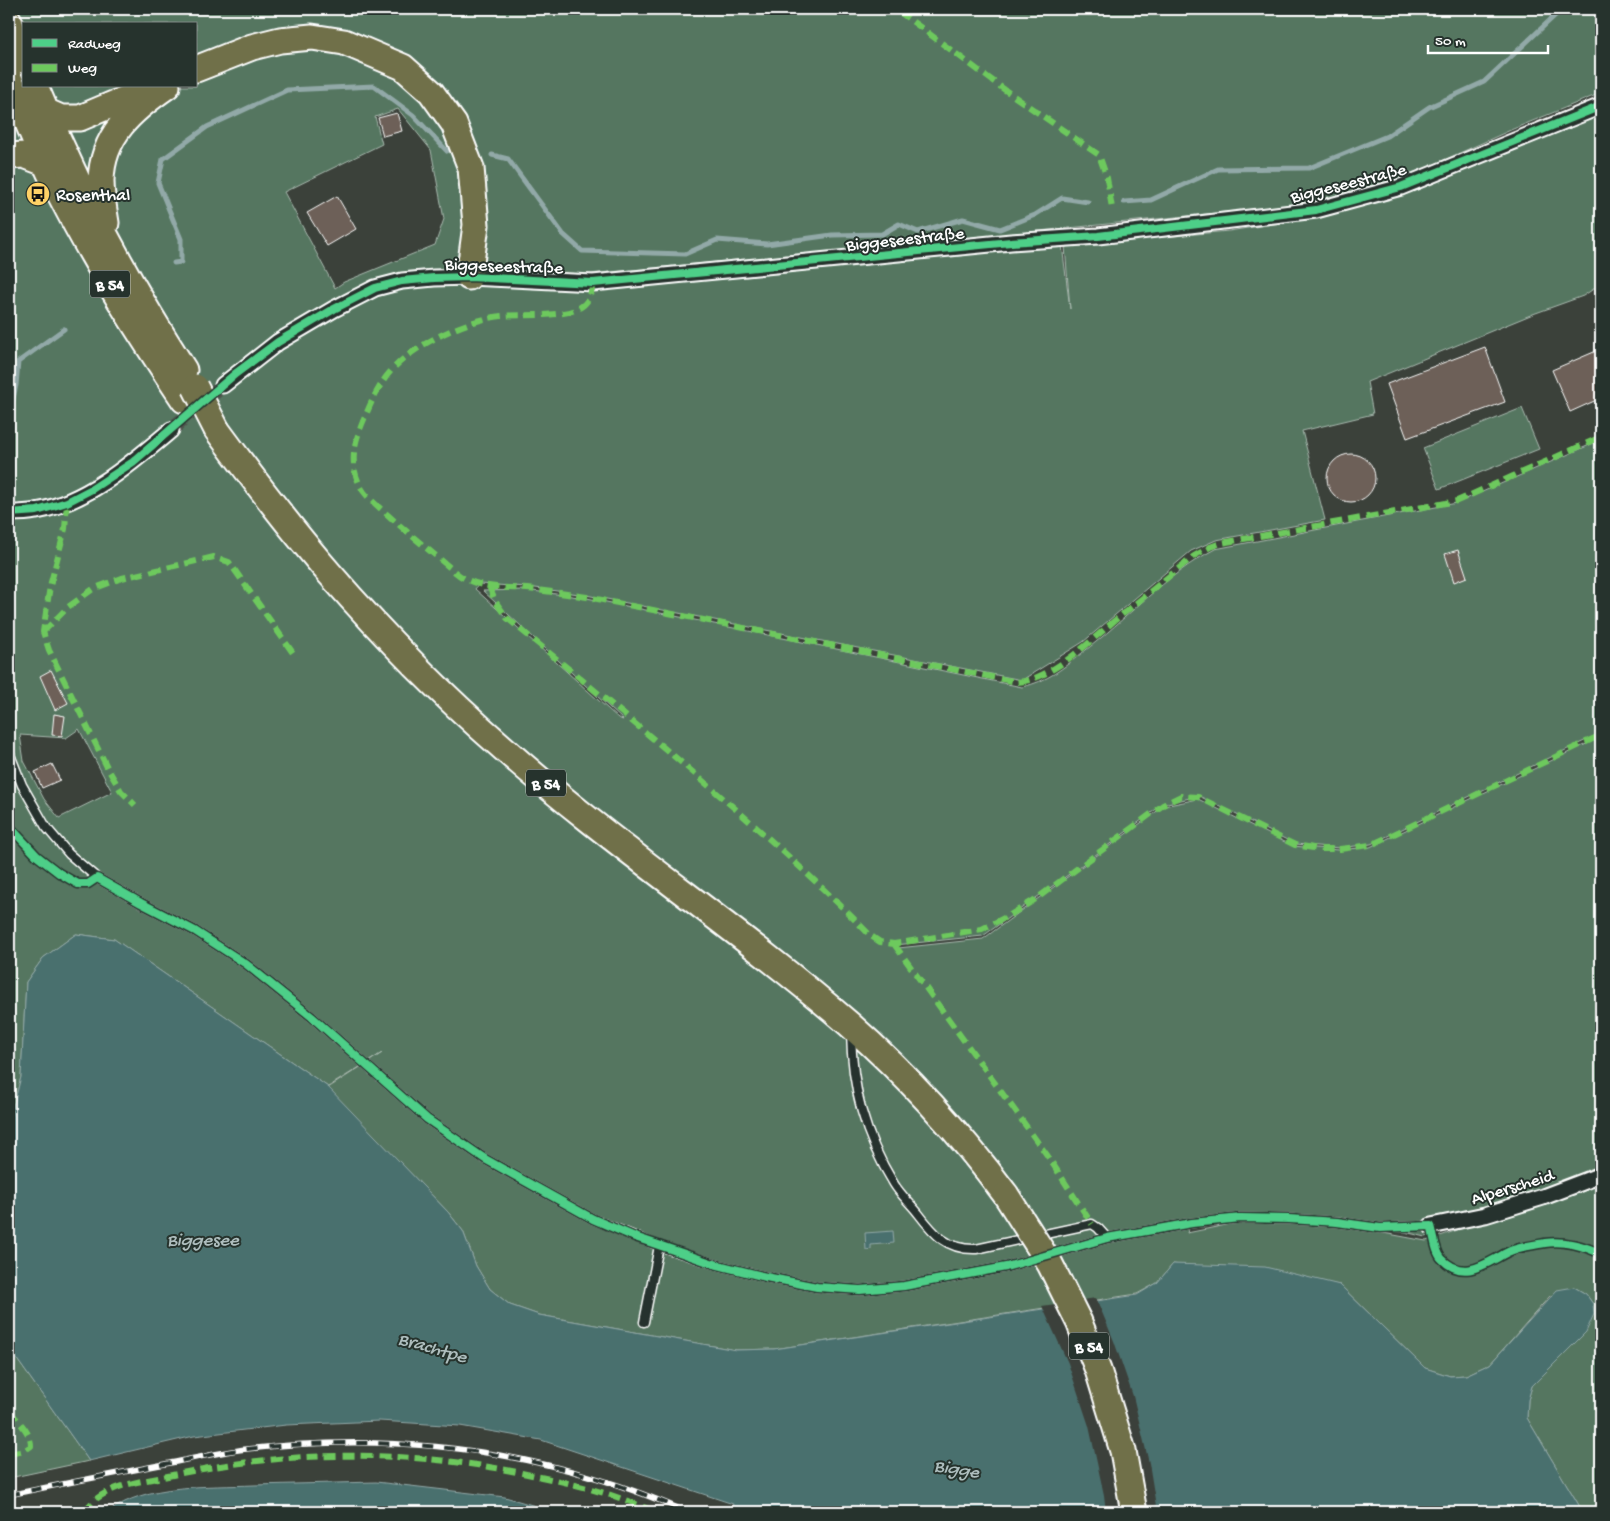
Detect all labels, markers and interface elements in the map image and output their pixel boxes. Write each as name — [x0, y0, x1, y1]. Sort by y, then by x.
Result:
legend — [22, 22, 198, 88]
scale bar — [1428, 22, 1548, 54]
text: 50 m — [1435, 33, 1466, 51]
text: Radweg — [68, 36, 121, 54]
text: Weg — [68, 60, 97, 78]
street label: Biggeseestraße — [1288, 160, 1409, 209]
bus stop icon: Rosenthal — [25, 181, 51, 207]
place label: Rosenthal — [56, 186, 130, 207]
street label: Biggeseestraße — [844, 224, 966, 257]
street label: Biggeseestraße — [443, 255, 564, 280]
road number: B 54 — [90, 270, 130, 298]
road number: B 54 — [526, 770, 566, 796]
street label: Alperscheid — [1469, 1165, 1558, 1211]
water label: Biggesee — [167, 1230, 240, 1253]
water label: Brachtpe — [395, 1329, 470, 1370]
road number: B 54 — [1069, 1332, 1109, 1360]
water label: Bigge — [932, 1456, 982, 1486]

